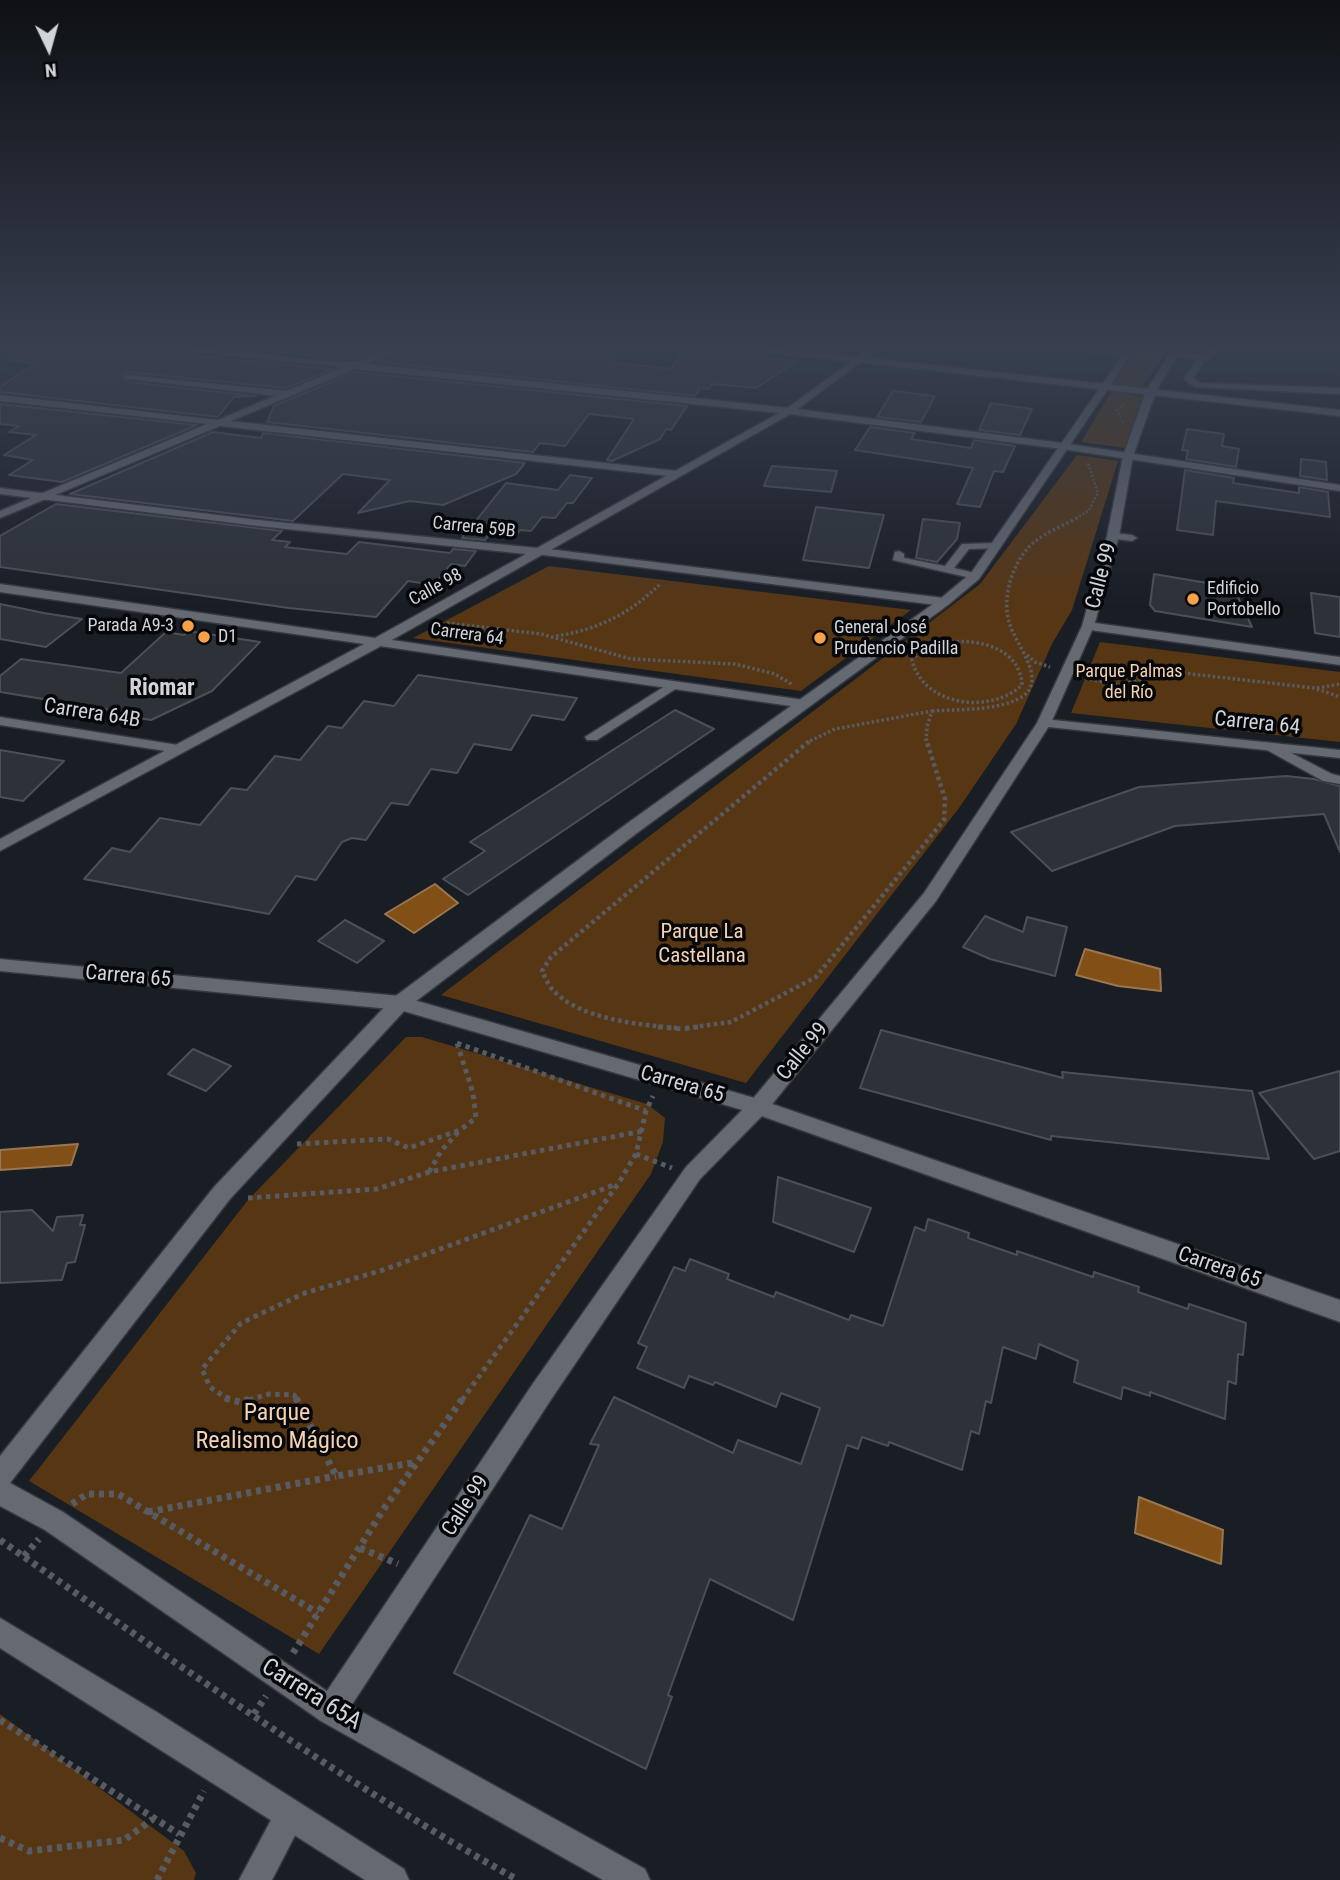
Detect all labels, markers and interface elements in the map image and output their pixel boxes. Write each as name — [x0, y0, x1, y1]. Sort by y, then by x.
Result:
north arrow — [14, 14, 84, 84]
text: N — [44, 58, 58, 82]
street label: Carrera 59B — [431, 513, 517, 543]
street label: Calle 99 — [1081, 540, 1123, 612]
street label: Calle 98 — [406, 565, 466, 611]
place label: Edificio Portobello — [1207, 578, 1281, 620]
marker: Edificio Portobello — [1185, 591, 1201, 607]
place label: Parada A9-3 — [87, 615, 174, 637]
place label: General José Prudencio Padilla — [834, 617, 958, 660]
marker: Parada A9-3 — [180, 618, 196, 634]
street label: Carrera 64 — [429, 619, 505, 651]
place label: D1 — [218, 626, 237, 648]
marker: D1 — [196, 629, 212, 645]
marker: General José Prudencio Padilla — [812, 630, 828, 646]
park label: Parque Palmas del Río — [1075, 661, 1183, 704]
district label: Riomar — [129, 675, 195, 703]
street label: Carrera 64B — [42, 694, 142, 734]
street label: Carrera 64 — [1213, 707, 1301, 741]
park label: Parque La Castellana — [658, 920, 746, 970]
street label: Carrera 65 — [84, 961, 172, 993]
street label: Calle 99 — [772, 1018, 834, 1086]
street label: Carrera 65 — [637, 1061, 727, 1109]
street label: Carrera 65 — [1174, 1242, 1264, 1294]
park label: Parque Realismo Mágico — [195, 1400, 359, 1456]
street label: Calle 99 — [437, 1471, 495, 1541]
street label: Carrera 65A — [256, 1653, 366, 1737]

